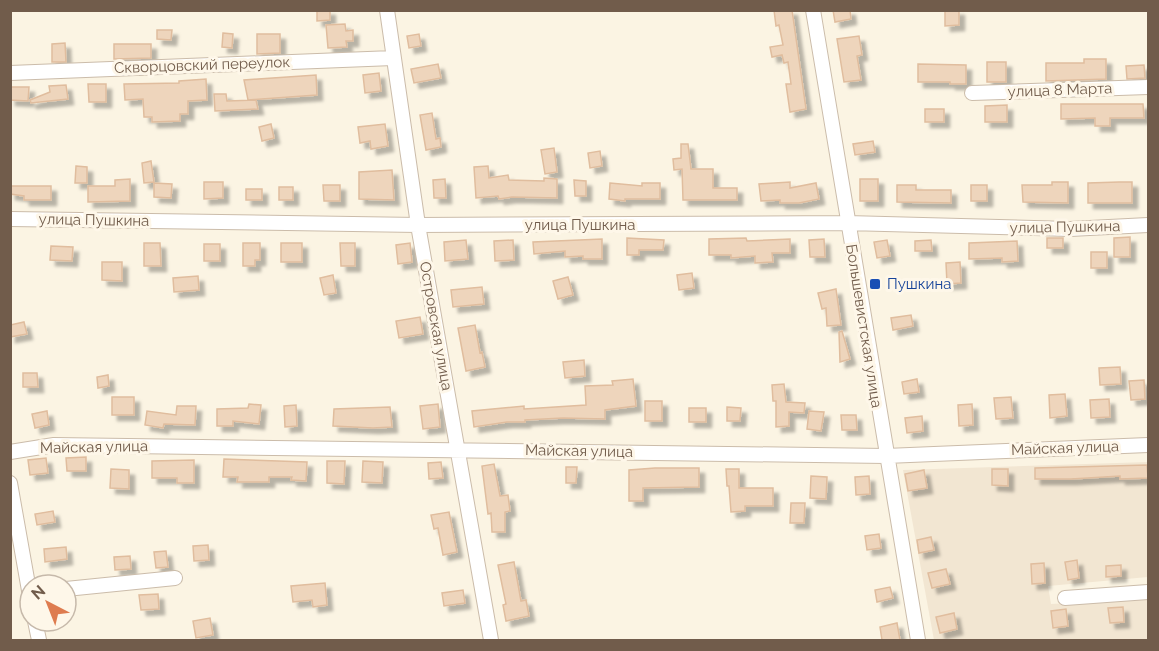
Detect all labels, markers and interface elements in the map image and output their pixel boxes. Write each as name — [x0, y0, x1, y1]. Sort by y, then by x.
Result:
street label: Скворцовский переулок — [114, 53, 291, 77]
street label: улица 8 Марта — [1007, 79, 1113, 101]
street label: улица Пушкина — [38, 210, 150, 230]
street label: улица Пушкина — [525, 216, 635, 234]
street label: улица Пушкина — [1009, 217, 1121, 237]
street label: Большевистская улица — [842, 243, 886, 409]
street label: Островская улица — [416, 260, 456, 392]
place label: Пушкина — [887, 275, 951, 293]
marker: Пушкина — [868, 277, 882, 291]
street label: Майская улица — [40, 437, 148, 457]
street label: Майская улица — [1011, 437, 1119, 459]
street label: Майская улица — [525, 441, 633, 461]
north arrow — [18, 573, 78, 633]
text: N — [27, 581, 49, 603]

